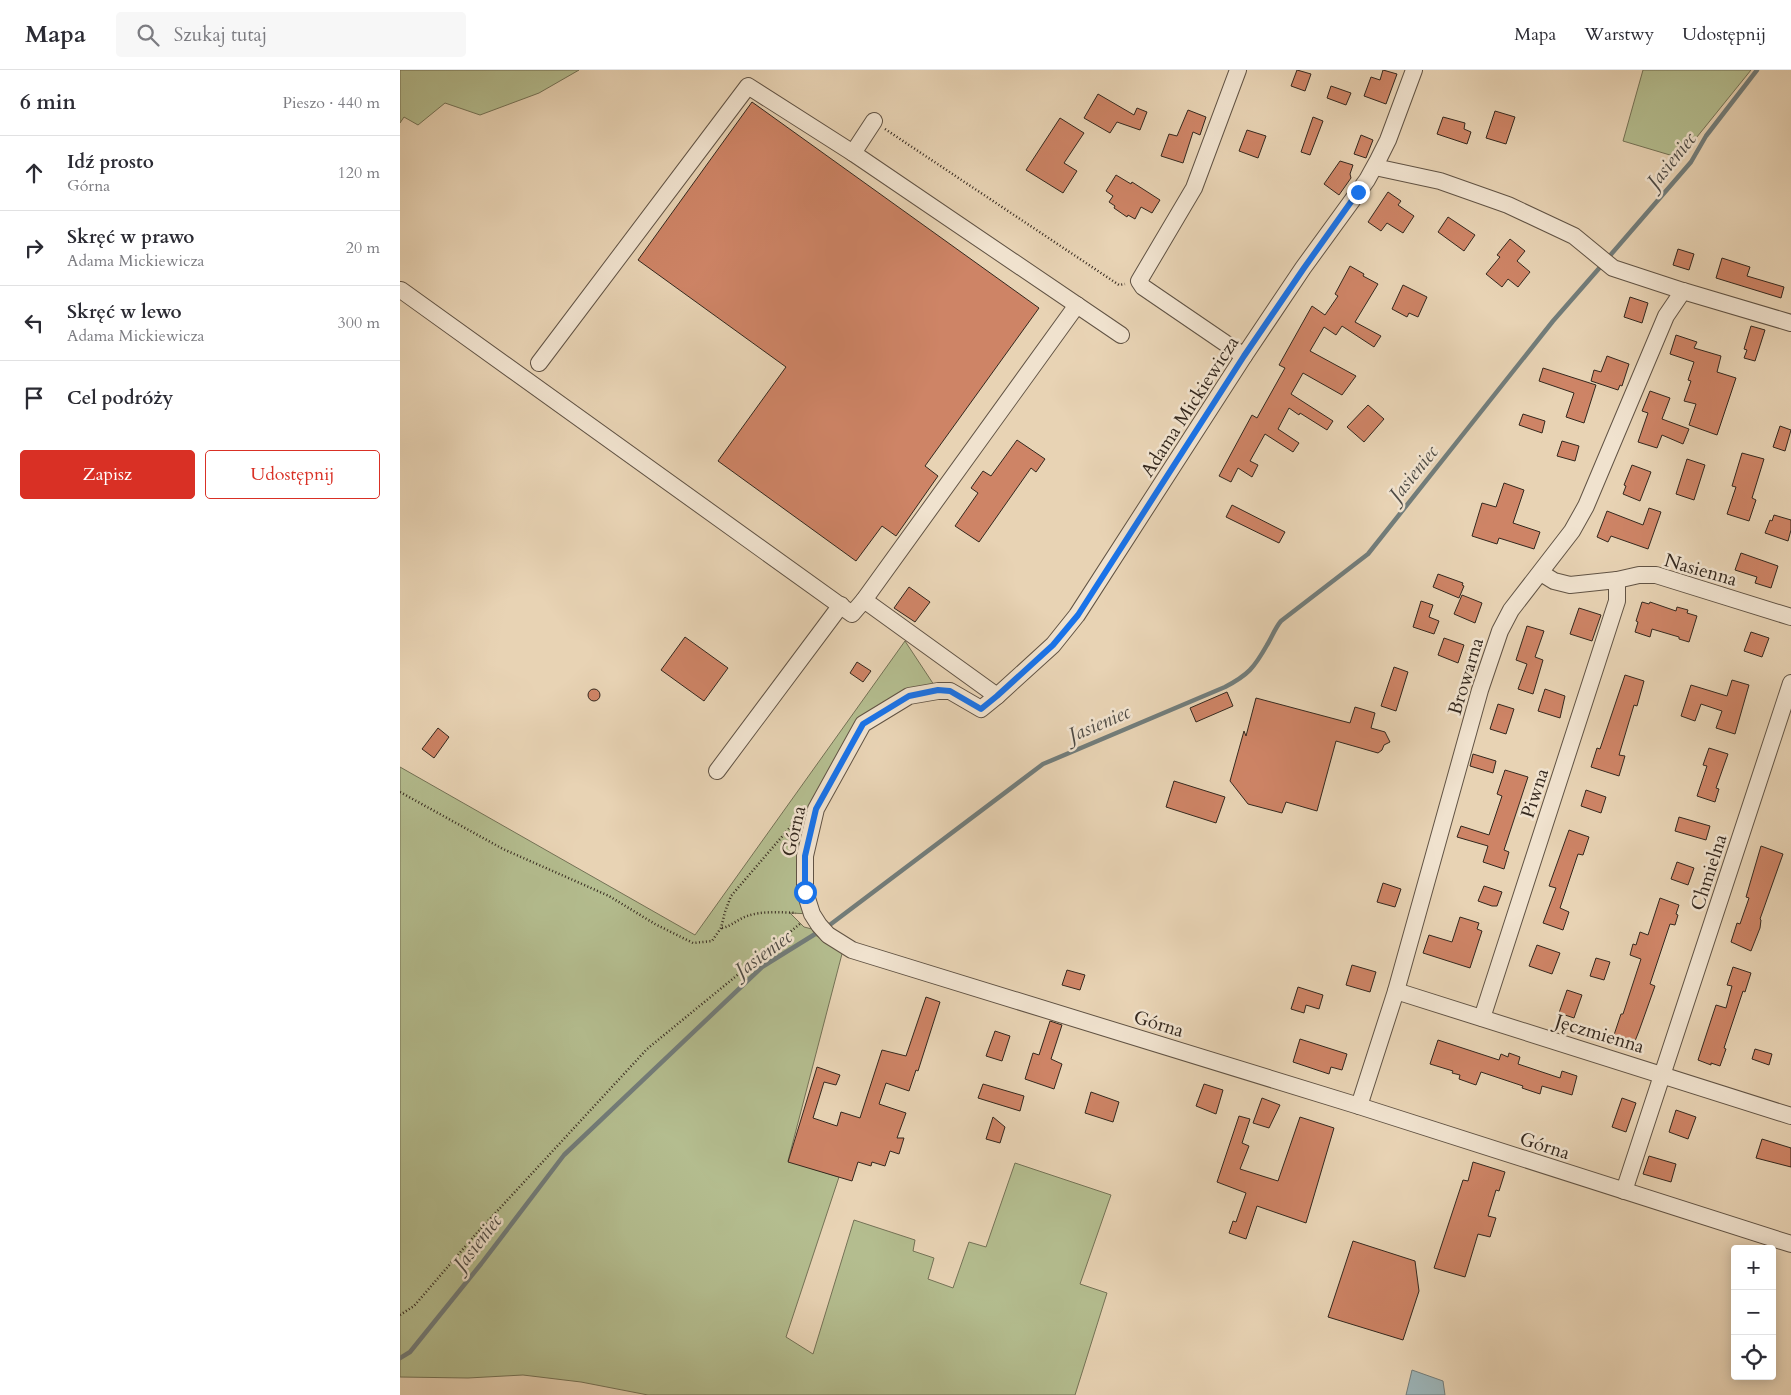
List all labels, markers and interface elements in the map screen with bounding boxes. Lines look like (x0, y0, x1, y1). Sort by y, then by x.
search box (116, 12, 466, 57)
text: Mapa (25, 18, 86, 51)
icon: search (134, 21, 162, 49)
text: Szukaj tutaj (174, 22, 267, 48)
text: Mapa (1514, 22, 1556, 47)
text: Warstwy (1584, 22, 1654, 47)
text: Udostępnij (1682, 22, 1766, 47)
text: 6 min (20, 88, 76, 117)
text: Pieszo · 440 m (283, 92, 380, 114)
water label: Jasieniec (1637, 126, 1703, 198)
text: Idź prosto (67, 149, 154, 175)
icon: ahead (20, 159, 48, 187)
text: 120 m (338, 162, 380, 184)
text: Górna (67, 175, 110, 197)
route end (1347, 181, 1370, 204)
text: Skręć w prawo (67, 224, 194, 250)
icon: right (20, 234, 48, 262)
text: 20 m (346, 237, 380, 259)
text: Adama Mickiewicza (67, 250, 204, 272)
text: Skręć w lewo (67, 299, 182, 325)
icon: left (20, 309, 48, 337)
text: 300 m (338, 312, 380, 334)
text: Adama Mickiewicza (67, 325, 204, 347)
street label: Adama Mickiewicza (1134, 331, 1245, 482)
icon: arrive (20, 384, 48, 412)
text: Cel podróży (67, 385, 173, 411)
water label: Jasieniec (1379, 439, 1445, 511)
button: Zapisz (20, 450, 195, 499)
button: Udostępnij (205, 450, 380, 499)
street label: Nasienna (1661, 547, 1740, 593)
street label: Browarna (1442, 634, 1490, 718)
water label: Jasieniec (1059, 698, 1135, 751)
street label: Piwna (1515, 765, 1555, 821)
street label: Górna (776, 803, 812, 859)
street label: Chmielna (1684, 831, 1733, 914)
route start (794, 881, 817, 904)
water label: Jasieniec (725, 923, 798, 986)
street label: Górna (1130, 1004, 1187, 1044)
street label: Jęczmienna (1549, 1007, 1648, 1060)
street label: Górna (1516, 1126, 1573, 1166)
water label: Jasieniec (444, 1208, 508, 1280)
map controls (1731, 1245, 1776, 1380)
button: + (1731, 1245, 1776, 1290)
button: − (1731, 1290, 1776, 1335)
button: locate (1731, 1335, 1776, 1380)

